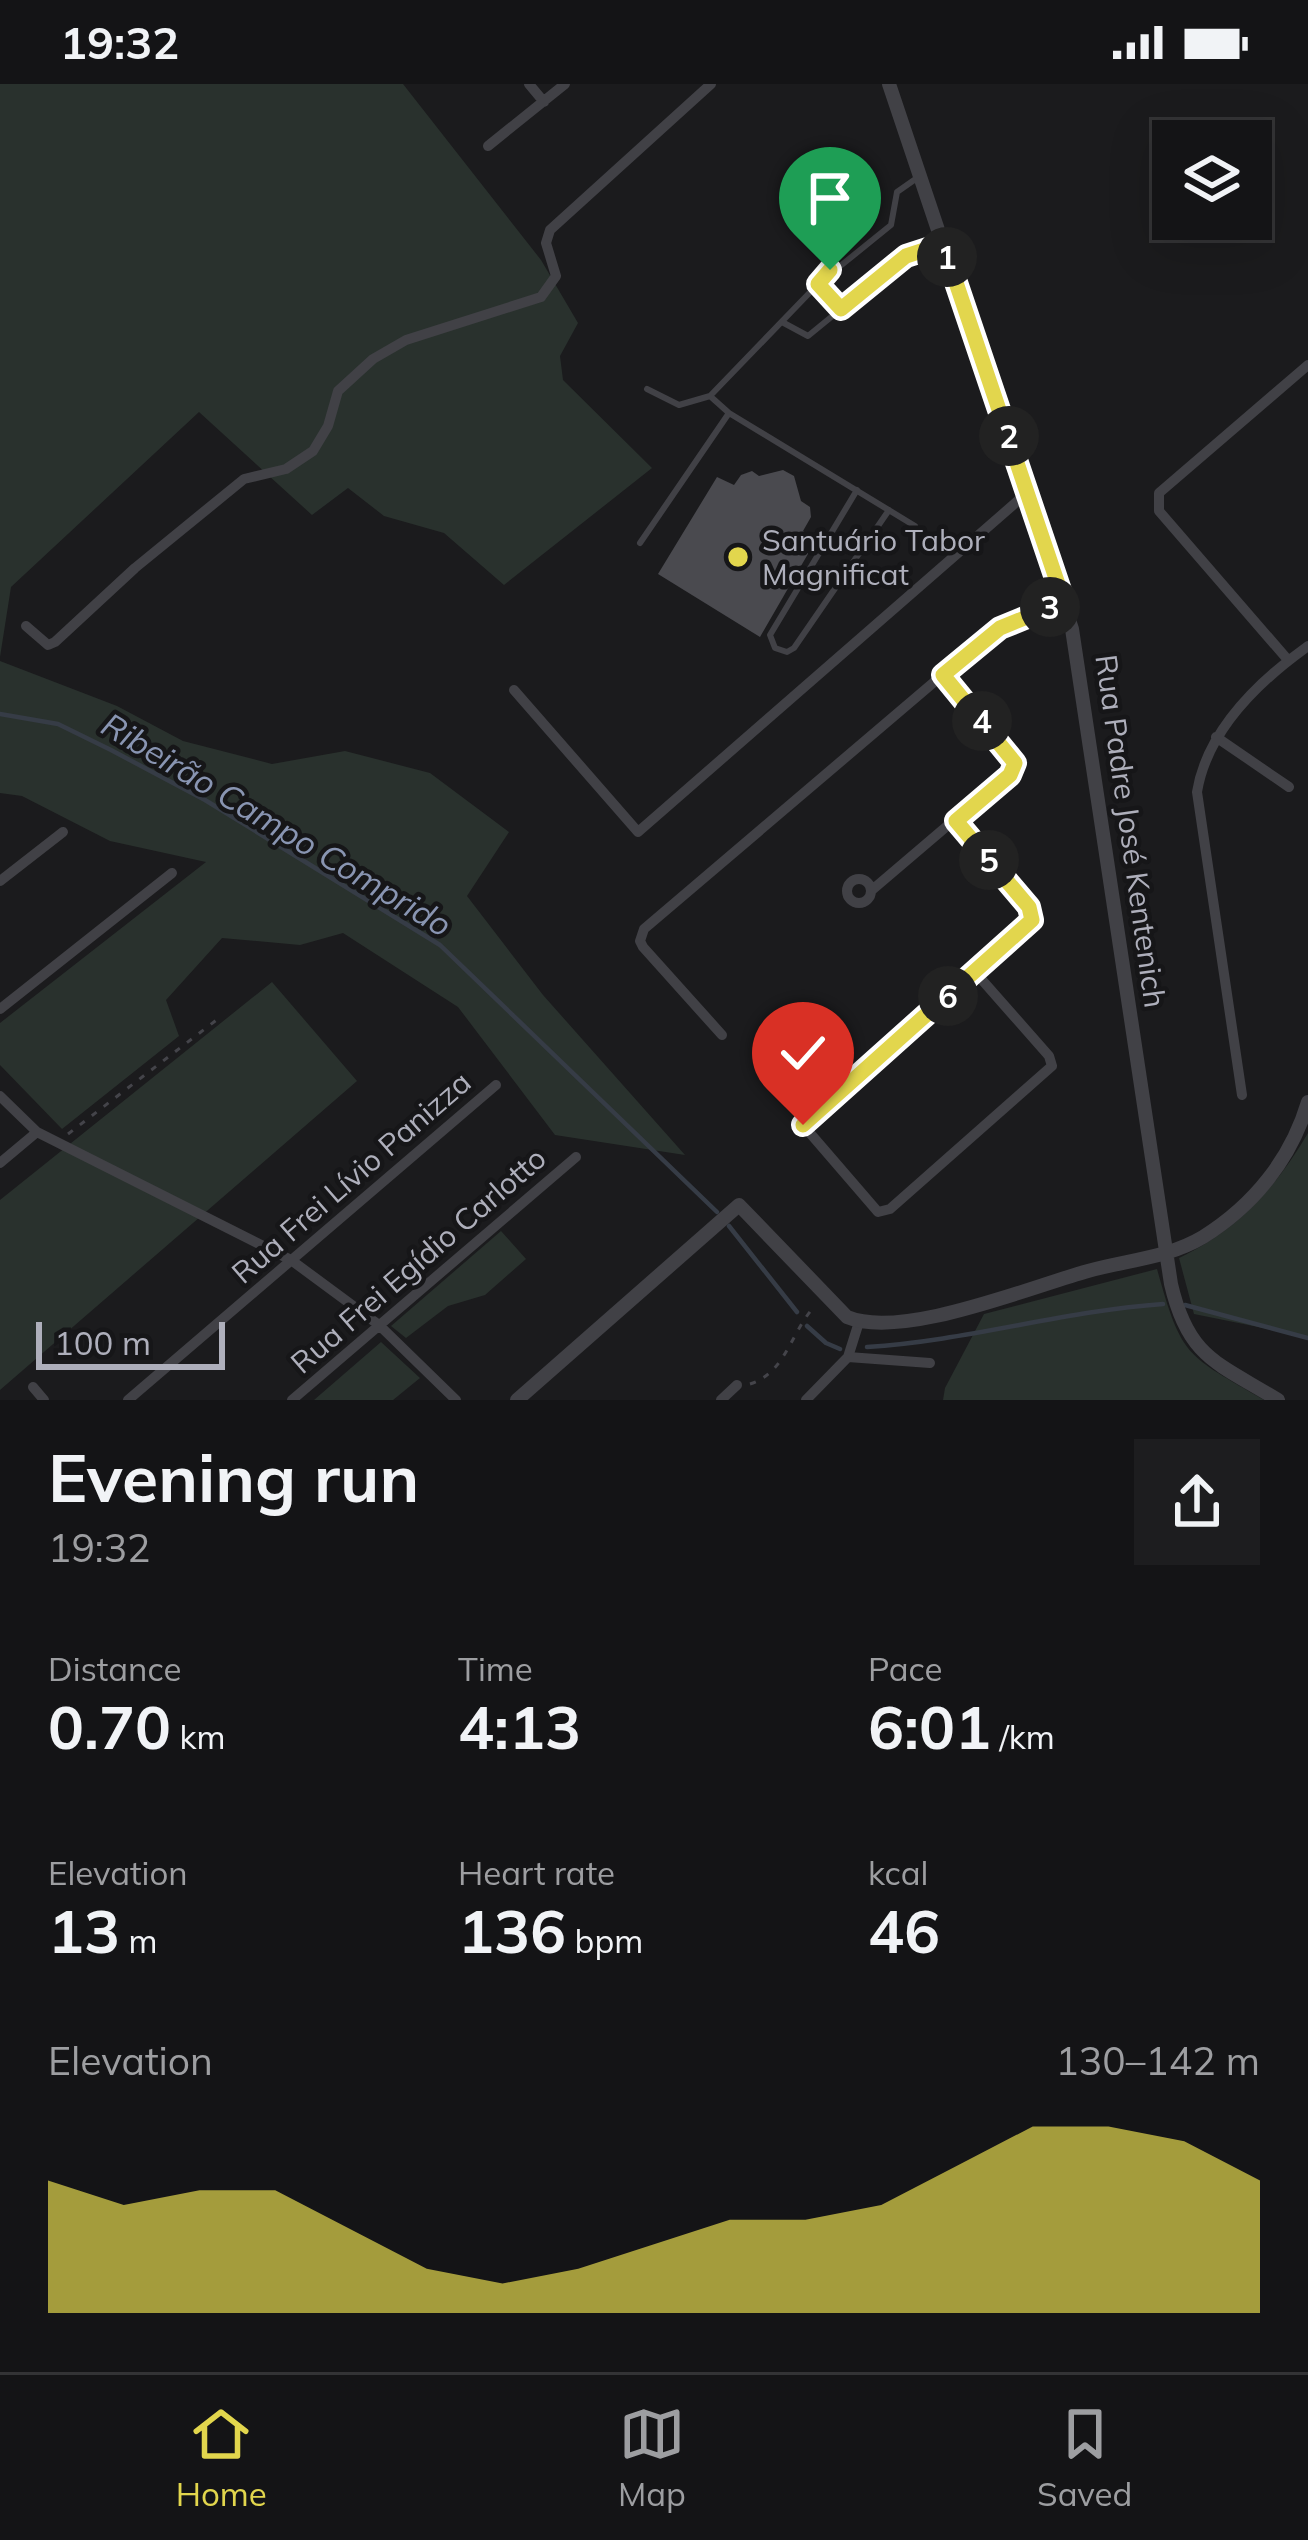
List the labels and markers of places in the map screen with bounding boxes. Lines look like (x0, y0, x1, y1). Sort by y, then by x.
pin (779, 147, 881, 270)
pin: 1 (917, 227, 977, 287)
pin: 2 (979, 406, 1039, 466)
place label: Santuário Tabor Magnificat (762, 521, 985, 593)
marker: Santuário Tabor Magnificat (725, 544, 751, 570)
pin: 3 (1020, 577, 1080, 637)
pin: 4 (952, 691, 1012, 751)
pin: 5 (959, 830, 1019, 890)
pin: 6 (918, 966, 978, 1026)
pin (752, 1002, 854, 1125)

